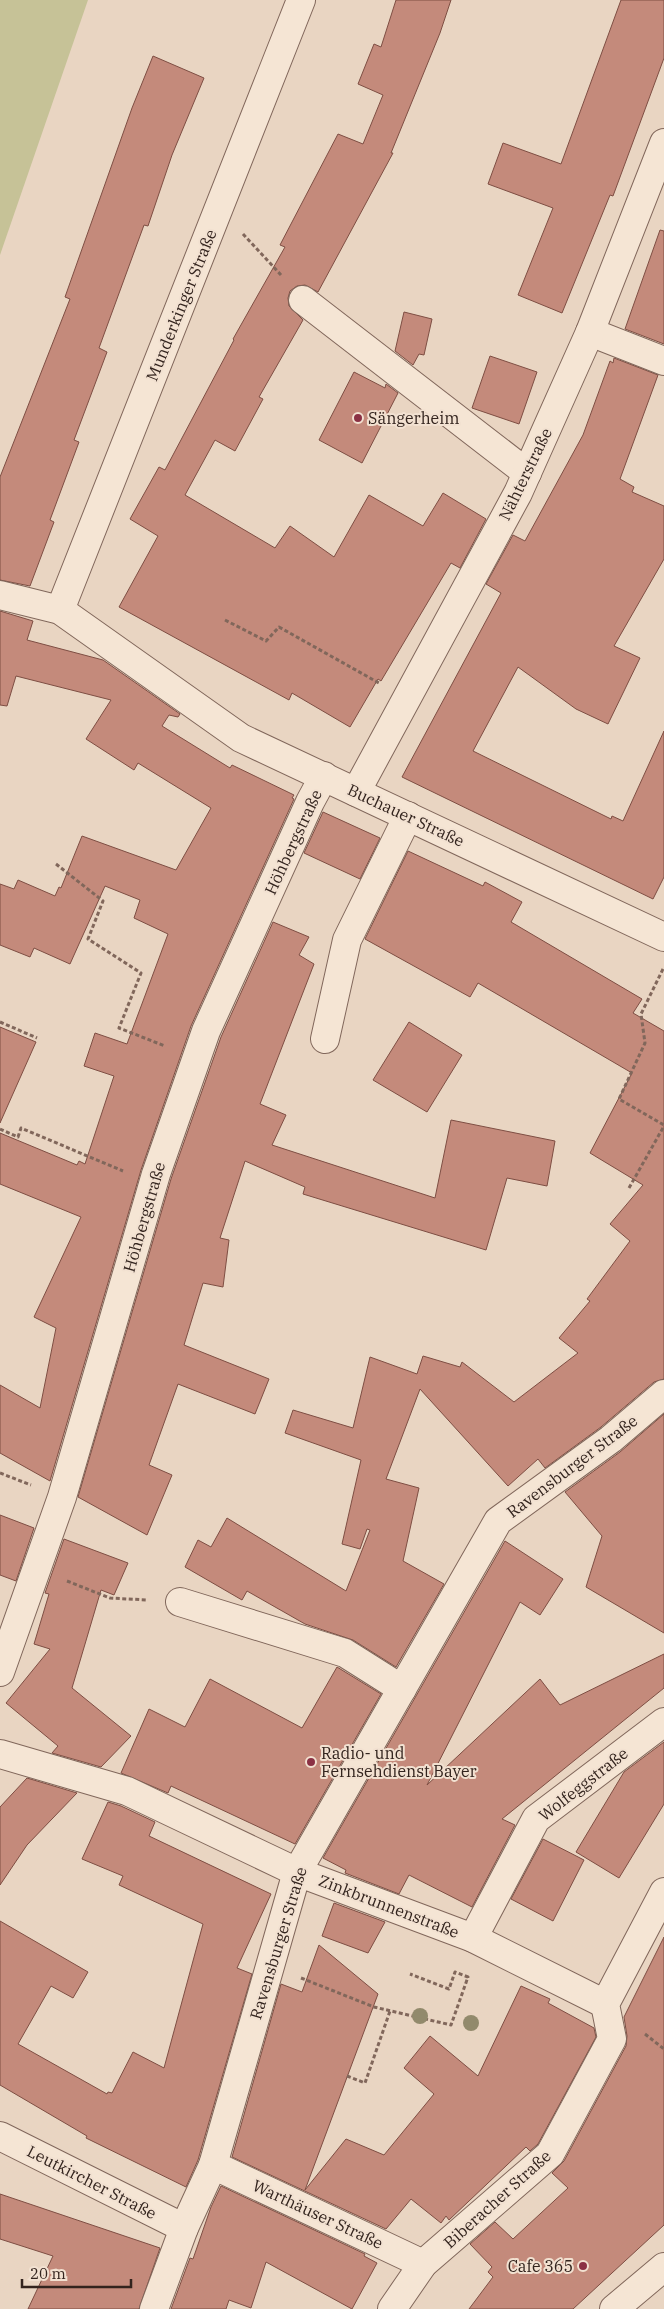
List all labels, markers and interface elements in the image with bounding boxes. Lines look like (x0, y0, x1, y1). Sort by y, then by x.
street label: Munderkinger Straße (141, 226, 221, 384)
place label: Sängerheim (368, 408, 460, 428)
marker: Sängerheim (352, 412, 364, 424)
street label: Nähterstraße (494, 424, 556, 524)
street label: Buchauer Straße (345, 779, 467, 851)
street label: Höhbergstraße (260, 786, 326, 898)
street label: Höhbergstraße (119, 1160, 169, 1274)
street label: Ravensburger Straße (503, 1410, 641, 1522)
place label: Radio- und Fernsehdienst Bayer (321, 1743, 477, 1781)
street label: Wolfeggstraße (534, 1743, 632, 1825)
marker: Radio- und Fernsehdienst Bayer (305, 1756, 317, 1768)
street label: Ravensburger Straße (245, 1864, 311, 2022)
street label: Zinkbrunnenstraße (316, 1870, 462, 1942)
street label: Leutkircher Straße (24, 2141, 160, 2223)
street label: Biberacher Straße (439, 2146, 555, 2252)
street label: Warthäuser Straße (250, 2175, 386, 2253)
scale bar (22, 2256, 131, 2288)
place label: Cafe 365 (508, 2256, 573, 2276)
marker: Cafe 365 (577, 2260, 589, 2272)
text: 20 m (30, 2264, 66, 2283)

